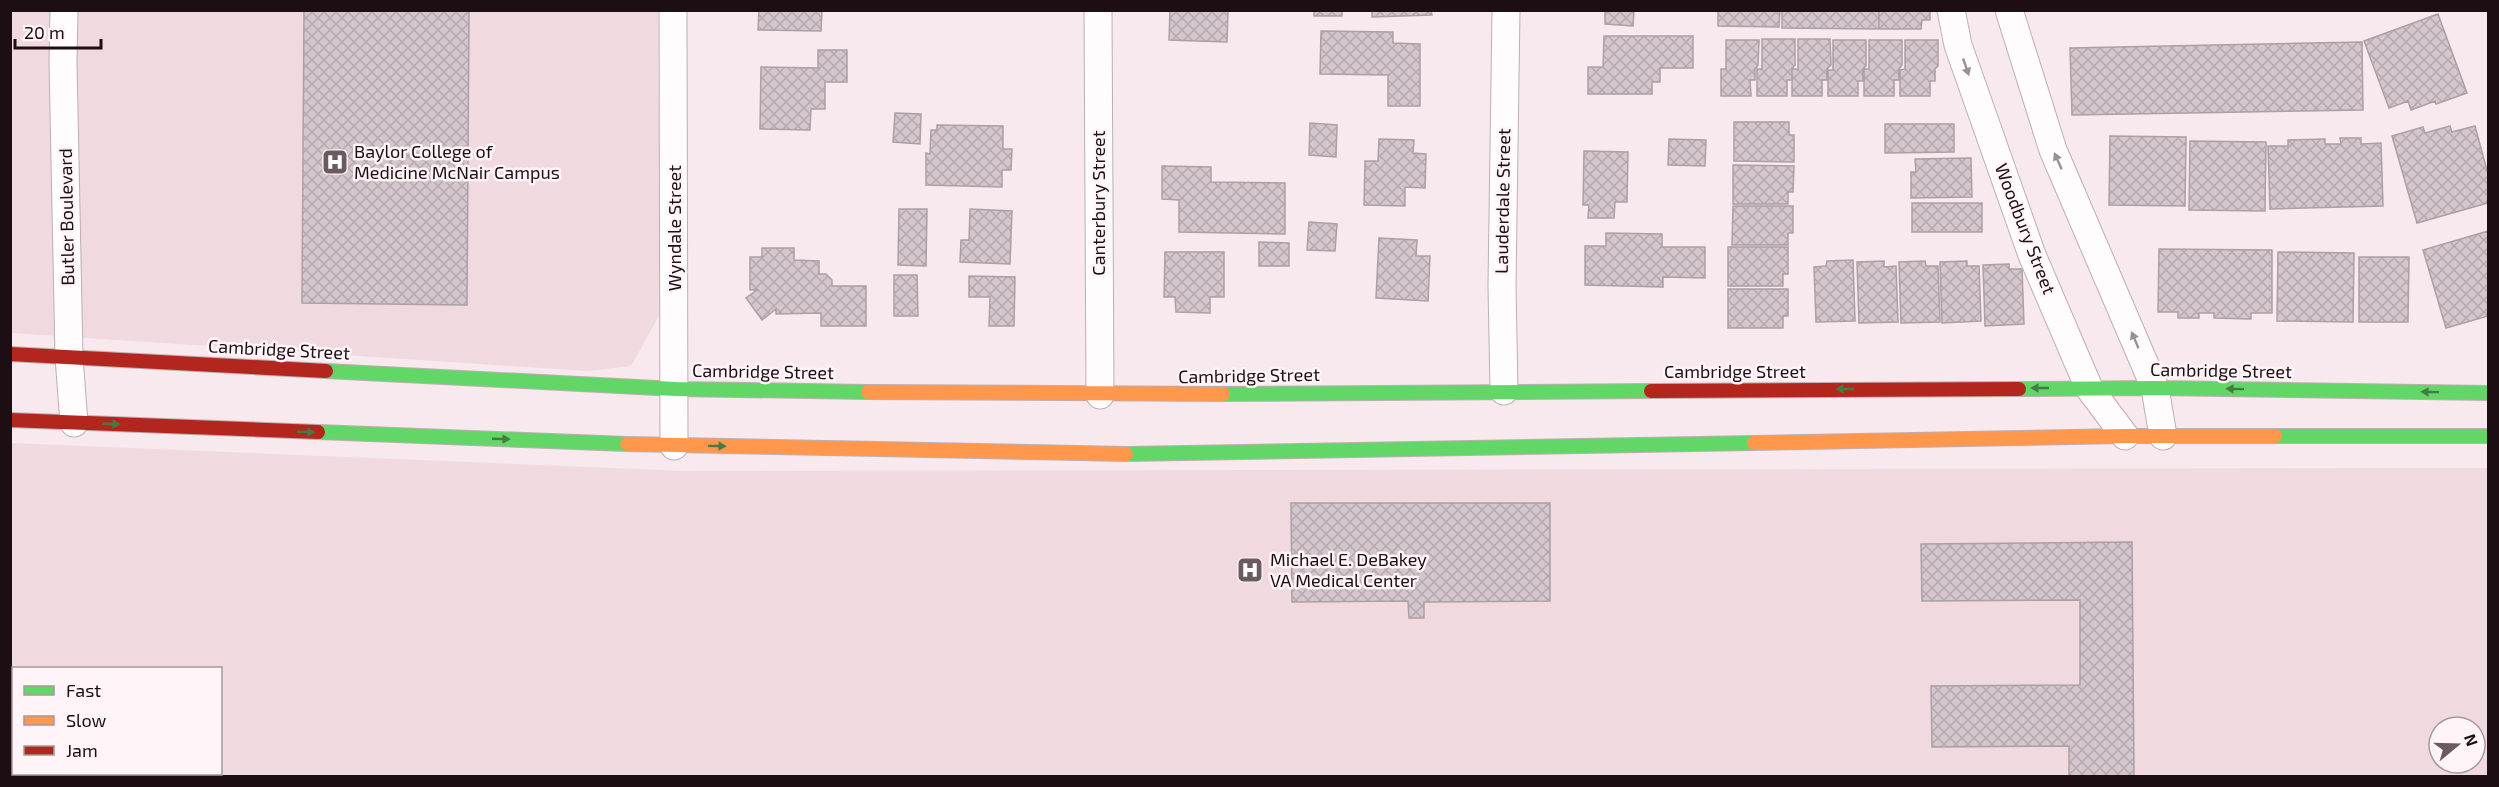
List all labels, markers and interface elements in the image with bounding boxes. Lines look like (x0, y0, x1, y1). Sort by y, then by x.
scale bar (15, 12, 100, 50)
text: 20 m (24, 21, 65, 43)
one-way arrow (1961, 58, 1971, 76)
street label: Lauderdale Street (1490, 128, 1514, 274)
street label: Canterbury Street (1087, 130, 1109, 276)
place label: Baylor College of Medicine McNair Campus (354, 140, 560, 183)
hospital icon: Baylor College of Medicine McNair Campus (320, 147, 350, 177)
street label: Butler Boulevard (54, 148, 78, 286)
one-way arrow (2053, 152, 2063, 170)
street label: Woodbury Street (1991, 160, 2061, 297)
street label: Wyndale Street (663, 165, 685, 291)
one-way arrow (2130, 331, 2140, 349)
street label: Cambridge Street (208, 334, 351, 364)
street label: Cambridge Street (2150, 358, 2292, 382)
street label: Cambridge Street (692, 359, 834, 383)
street label: Cambridge Street (1664, 360, 1806, 382)
street label: Cambridge Street (1178, 363, 1320, 387)
one-way arrow (2031, 383, 2050, 393)
one-way arrow (1836, 384, 1855, 394)
one-way arrow (2226, 384, 2245, 394)
one-way arrow (2421, 387, 2440, 397)
one-way arrow (101, 420, 120, 429)
one-way arrow (296, 427, 315, 436)
one-way arrow (491, 434, 510, 444)
one-way arrow (707, 442, 726, 451)
place label: Michael E. DeBakey VA Medical Center (1270, 548, 1427, 591)
hospital icon: Michael E. DeBakey VA Medical Center (1235, 555, 1265, 585)
legend (12, 667, 222, 775)
text: Fast (66, 679, 101, 701)
text: Slow (66, 709, 107, 731)
north arrow (2427, 715, 2487, 775)
text: N (2461, 731, 2483, 749)
text: Jam (66, 739, 98, 761)

